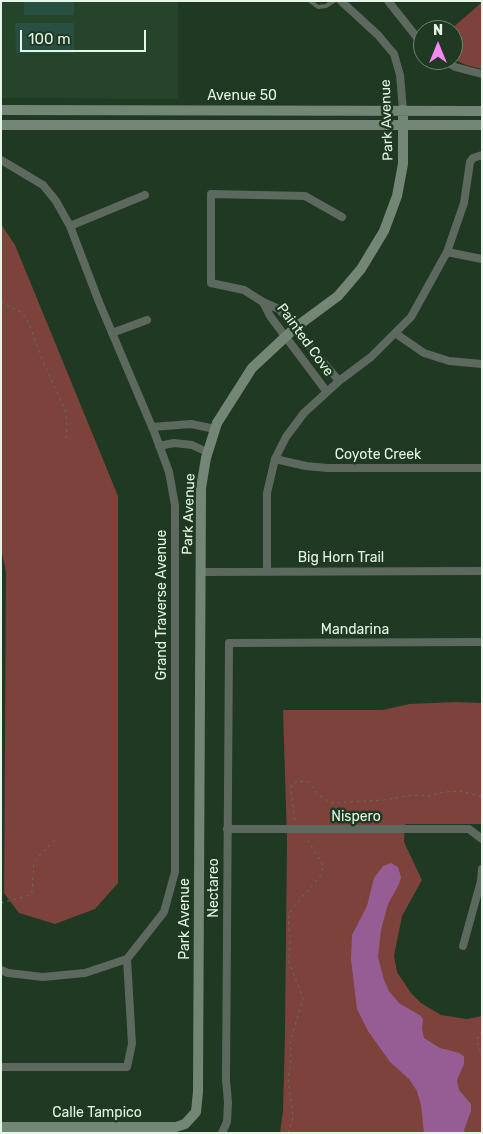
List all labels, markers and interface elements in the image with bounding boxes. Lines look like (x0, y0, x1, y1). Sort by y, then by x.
scale bar (22, 20, 149, 52)
north arrow (413, 20, 463, 70)
text: N (433, 22, 443, 39)
text: 100 m (28, 30, 70, 48)
street label: Park Avenue (377, 79, 397, 161)
street label: Avenue 50 (207, 88, 277, 104)
street label: Painted Cove (273, 300, 337, 380)
street label: Coyote Creek (335, 447, 421, 463)
street label: Park Avenue (179, 473, 199, 555)
street label: Grand Traverse Avenue (154, 530, 170, 680)
street label: Big Horn Trail (298, 550, 384, 566)
street label: Mandarina (321, 622, 389, 638)
street label: Nispero (331, 809, 381, 825)
street label: Nectareo (206, 858, 222, 918)
street label: Park Avenue (177, 878, 193, 960)
street label: Calle Tampico (52, 1105, 142, 1121)

